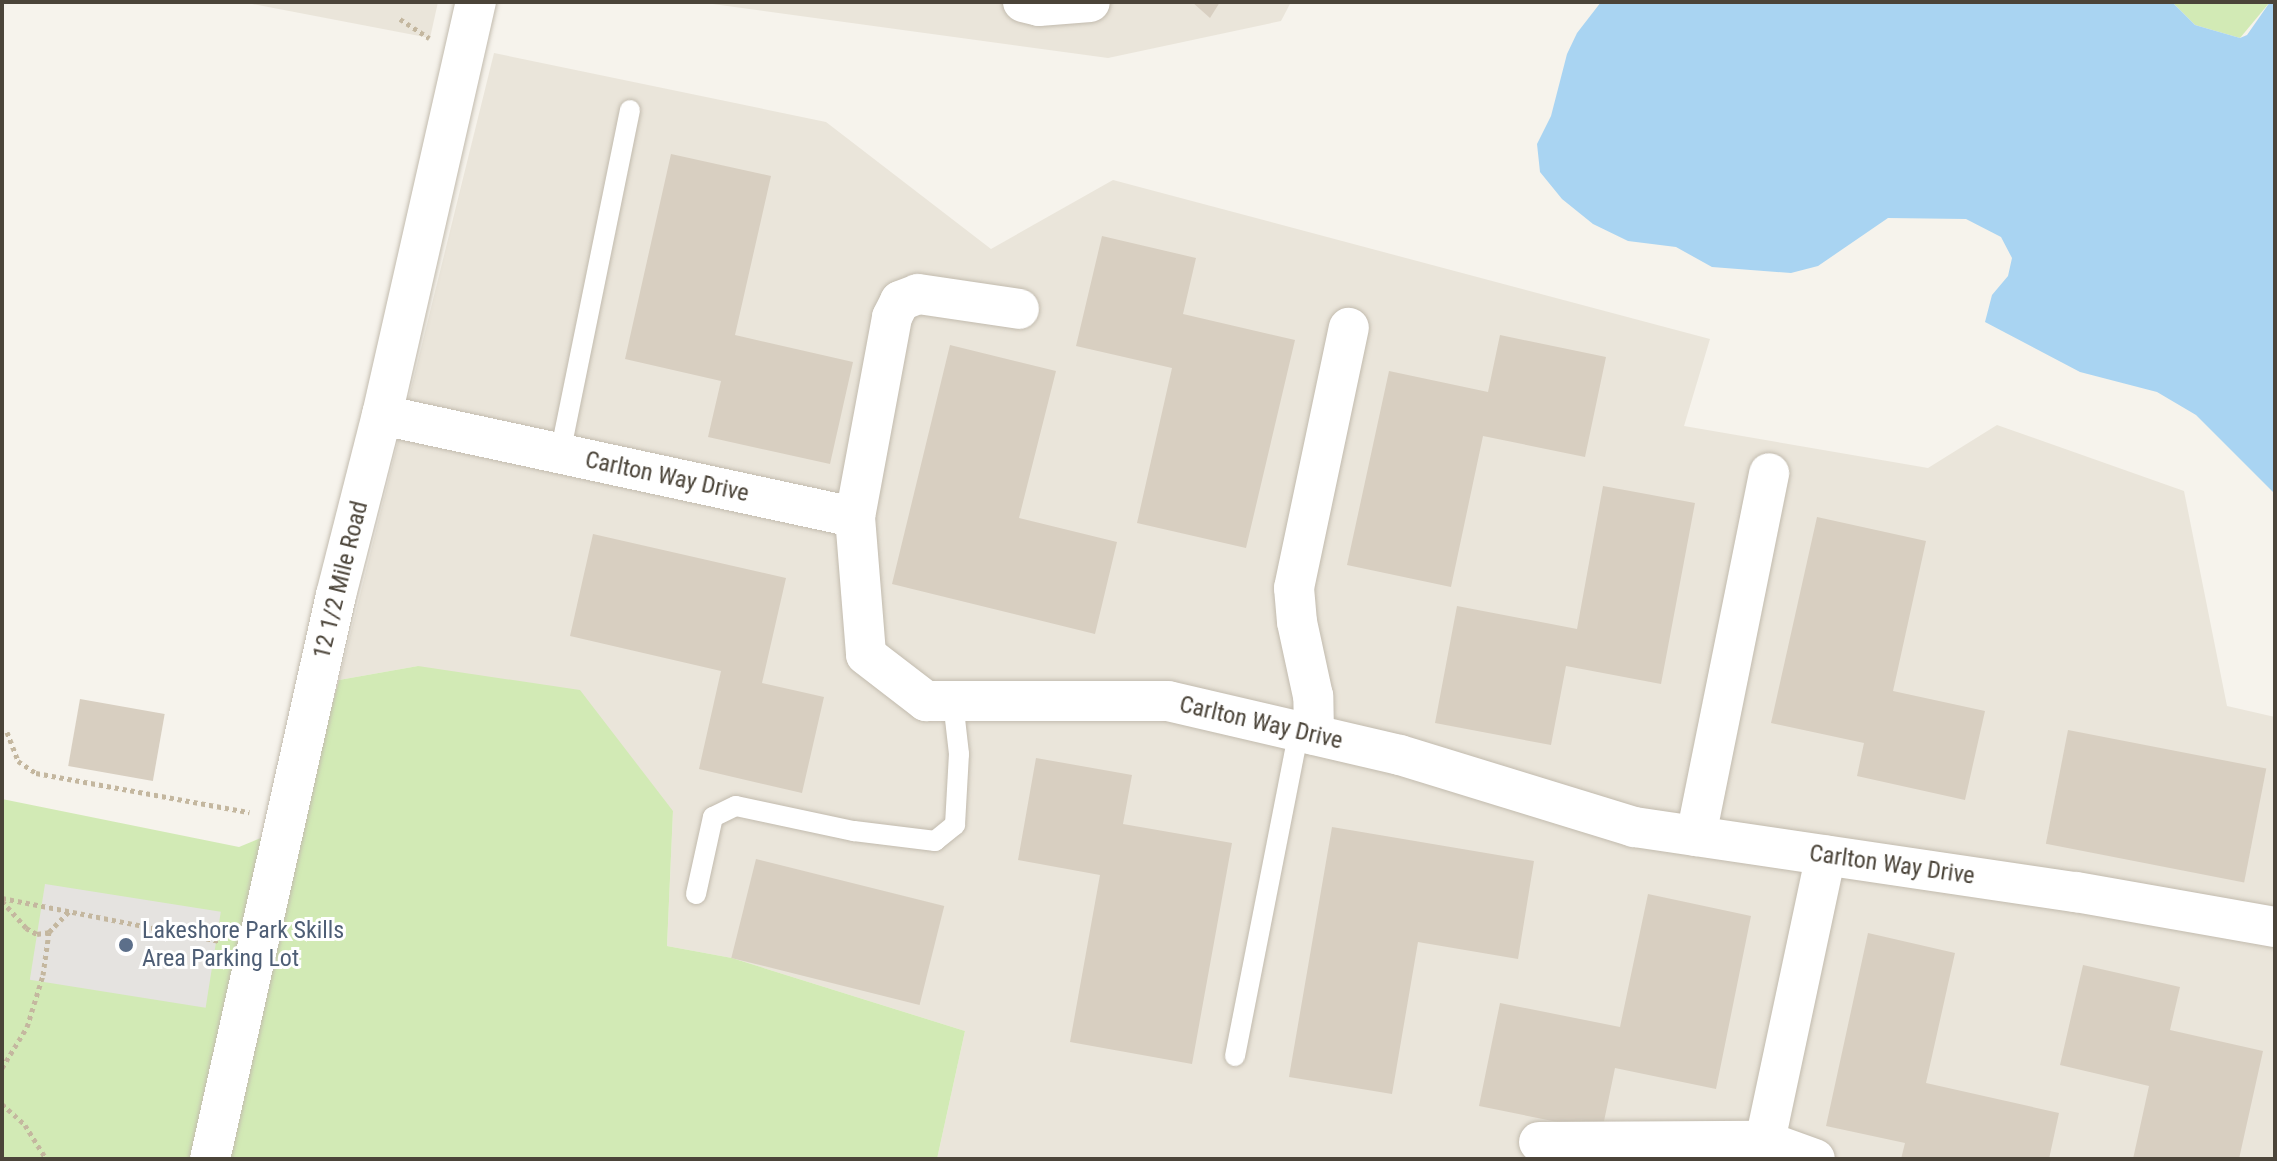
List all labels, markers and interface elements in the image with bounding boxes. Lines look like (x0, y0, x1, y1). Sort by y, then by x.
street label: Carlton Way Drive (583, 446, 751, 508)
street label: 12 1/2 Mile Road (308, 498, 374, 662)
street label: Carlton Way Drive (1177, 690, 1345, 756)
street label: Carlton Way Drive (1808, 839, 1976, 891)
place label: Lakeshore Park Skills Area Parking Lot (142, 917, 344, 973)
marker: Lakeshore Park Skills Area Parking Lot (117, 936, 135, 954)

